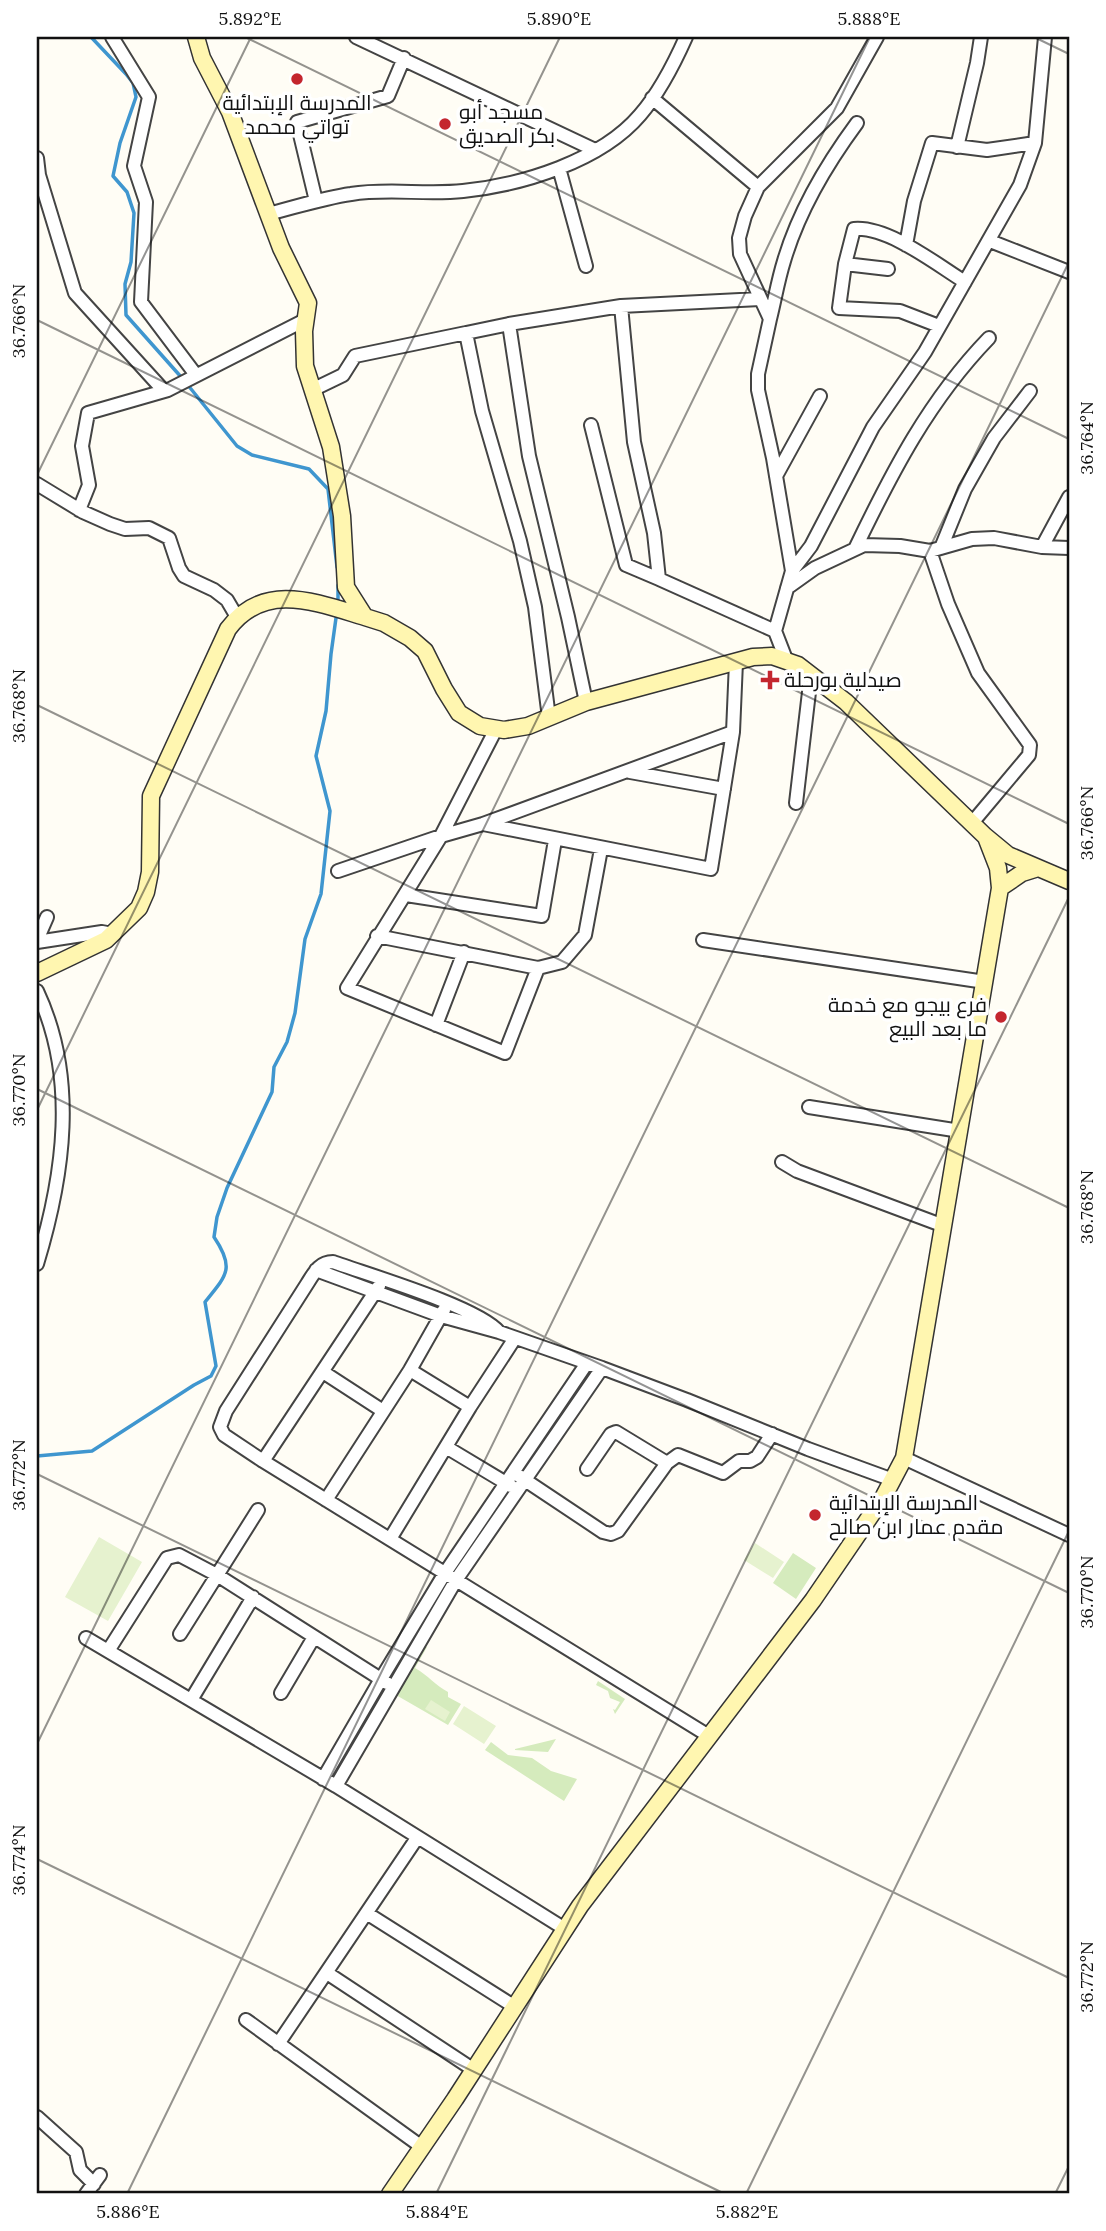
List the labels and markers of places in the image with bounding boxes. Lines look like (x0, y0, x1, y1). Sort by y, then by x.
marker: المدرسة الإبتدائية تواتي محمد (289, 71, 305, 87)
place label: المدرسة الإبتدائية تواتي محمد (222, 89, 372, 143)
place label: مسجد أبو بكر الصديق (459, 98, 555, 149)
marker: مسجد أبو بكر الصديق (437, 116, 453, 132)
place label: صيدلية بورحلة (784, 666, 902, 693)
marker: صيدلية بورحلة (762, 672, 778, 688)
place label: فرع بيجو مع خدمة ما بعد البيع (828, 991, 987, 1043)
marker: فرع بيجو مع خدمة ما بعد البيع (993, 1009, 1009, 1025)
place label: المدرسة الإبتدائية مقدم عمار ابن صالح (829, 1489, 1004, 1541)
marker: المدرسة الإبتدائية مقدم عمار ابن صالح (807, 1507, 823, 1523)

